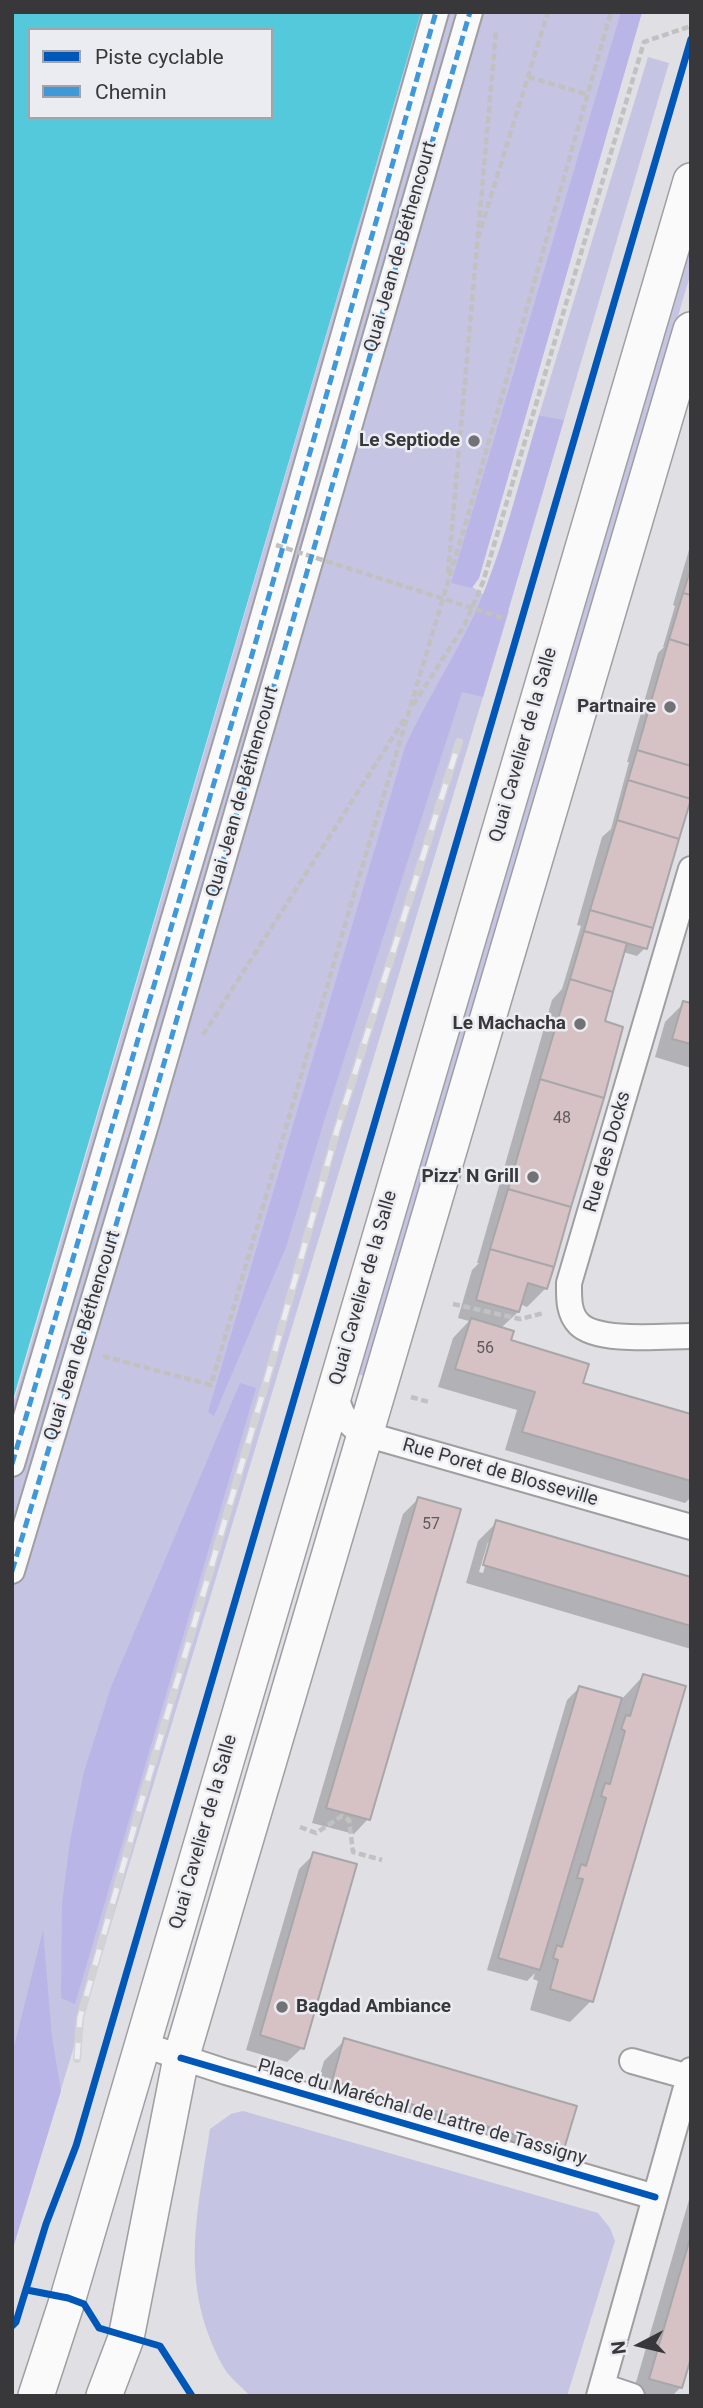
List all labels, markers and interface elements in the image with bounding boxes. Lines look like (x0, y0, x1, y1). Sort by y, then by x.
legend (28, 28, 273, 119)
text: Piste cyclable (95, 45, 224, 69)
text: Chemin (95, 80, 167, 104)
street label: Quai Jean de Béthencourt (360, 139, 442, 355)
place label: Le Septiode (359, 430, 460, 452)
marker: Le Septiode (466, 433, 482, 449)
street label: Quai Cavelier de la Salle (485, 645, 563, 845)
street label: Quai Jean de Béthencourt (202, 684, 284, 900)
place label: Partnaire (577, 696, 656, 718)
marker: Partnaire (662, 699, 678, 715)
place label: Le Machacha (453, 1013, 566, 1035)
marker: Le Machacha (572, 1016, 588, 1032)
street label: Rue des Docks (580, 1089, 636, 1215)
house number: 48 (553, 1109, 571, 1129)
place label: Pizz' N Grill (421, 1166, 519, 1188)
marker: Pizz' N Grill (525, 1169, 541, 1185)
street label: Quai Cavelier de la Salle (325, 1188, 403, 1388)
street label: Quai Jean de Béthencourt (40, 1228, 126, 1444)
house number: 56 (476, 1339, 494, 1359)
street label: Rue Poret de Blosseville (400, 1434, 600, 1512)
house number: 57 (422, 1515, 440, 1535)
street label: Quai Cavelier de la Salle (165, 1732, 243, 1932)
place label: Bagdad Ambiance (296, 1996, 451, 2018)
marker: Bagdad Ambiance (274, 1999, 290, 2015)
street label: Place du Maréchal de Lattre de Tassigny (255, 2055, 589, 2171)
north arrow (605, 2310, 675, 2380)
text: N (606, 2340, 631, 2356)

